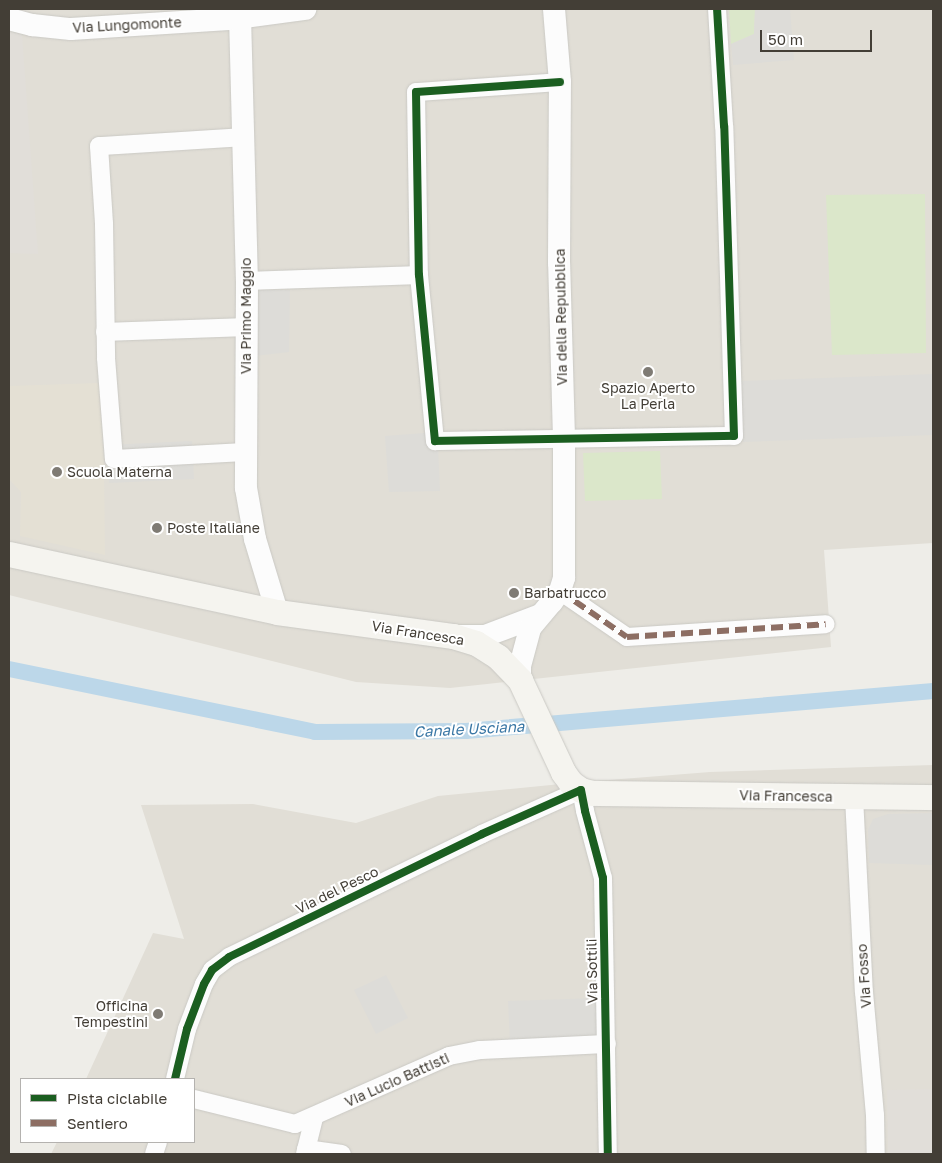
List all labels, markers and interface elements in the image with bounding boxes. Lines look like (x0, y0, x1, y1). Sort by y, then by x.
street label: Via Lungomonte (72, 14, 182, 36)
scale bar (762, 20, 874, 52)
text: 50 m (768, 30, 803, 48)
street label: Via della Repubblica (551, 248, 571, 386)
street label: Via Primo Maggio (238, 258, 254, 374)
marker: Spazio Aperto La Perla (642, 366, 654, 378)
place label: Spazio Aperto La Perla (601, 380, 695, 412)
place label: Scuola Materna (67, 464, 172, 480)
marker: Scuola Materna (51, 466, 63, 478)
place label: Poste Italiane (167, 520, 260, 536)
marker: Poste Italiane (151, 522, 163, 534)
place label: Barbatrucco (524, 585, 606, 601)
marker: Barbatrucco (508, 587, 520, 599)
street label: Via Francesca (371, 617, 465, 649)
water label: Canale Usciana (413, 717, 525, 741)
street label: Via Francesca (739, 787, 833, 805)
street label: Via del Pesco (293, 863, 381, 917)
street label: Via Sottili (583, 938, 601, 1004)
street label: Via Fosso (853, 943, 875, 1009)
place label: Officina Tempestini (74, 998, 148, 1030)
marker: Officina Tempestini (152, 1008, 164, 1020)
street label: Via Lucio Battisti (342, 1049, 452, 1111)
legend (20, 1078, 195, 1143)
text: Pista ciclabile (67, 1089, 167, 1107)
text: Sentiero (67, 1114, 128, 1132)

